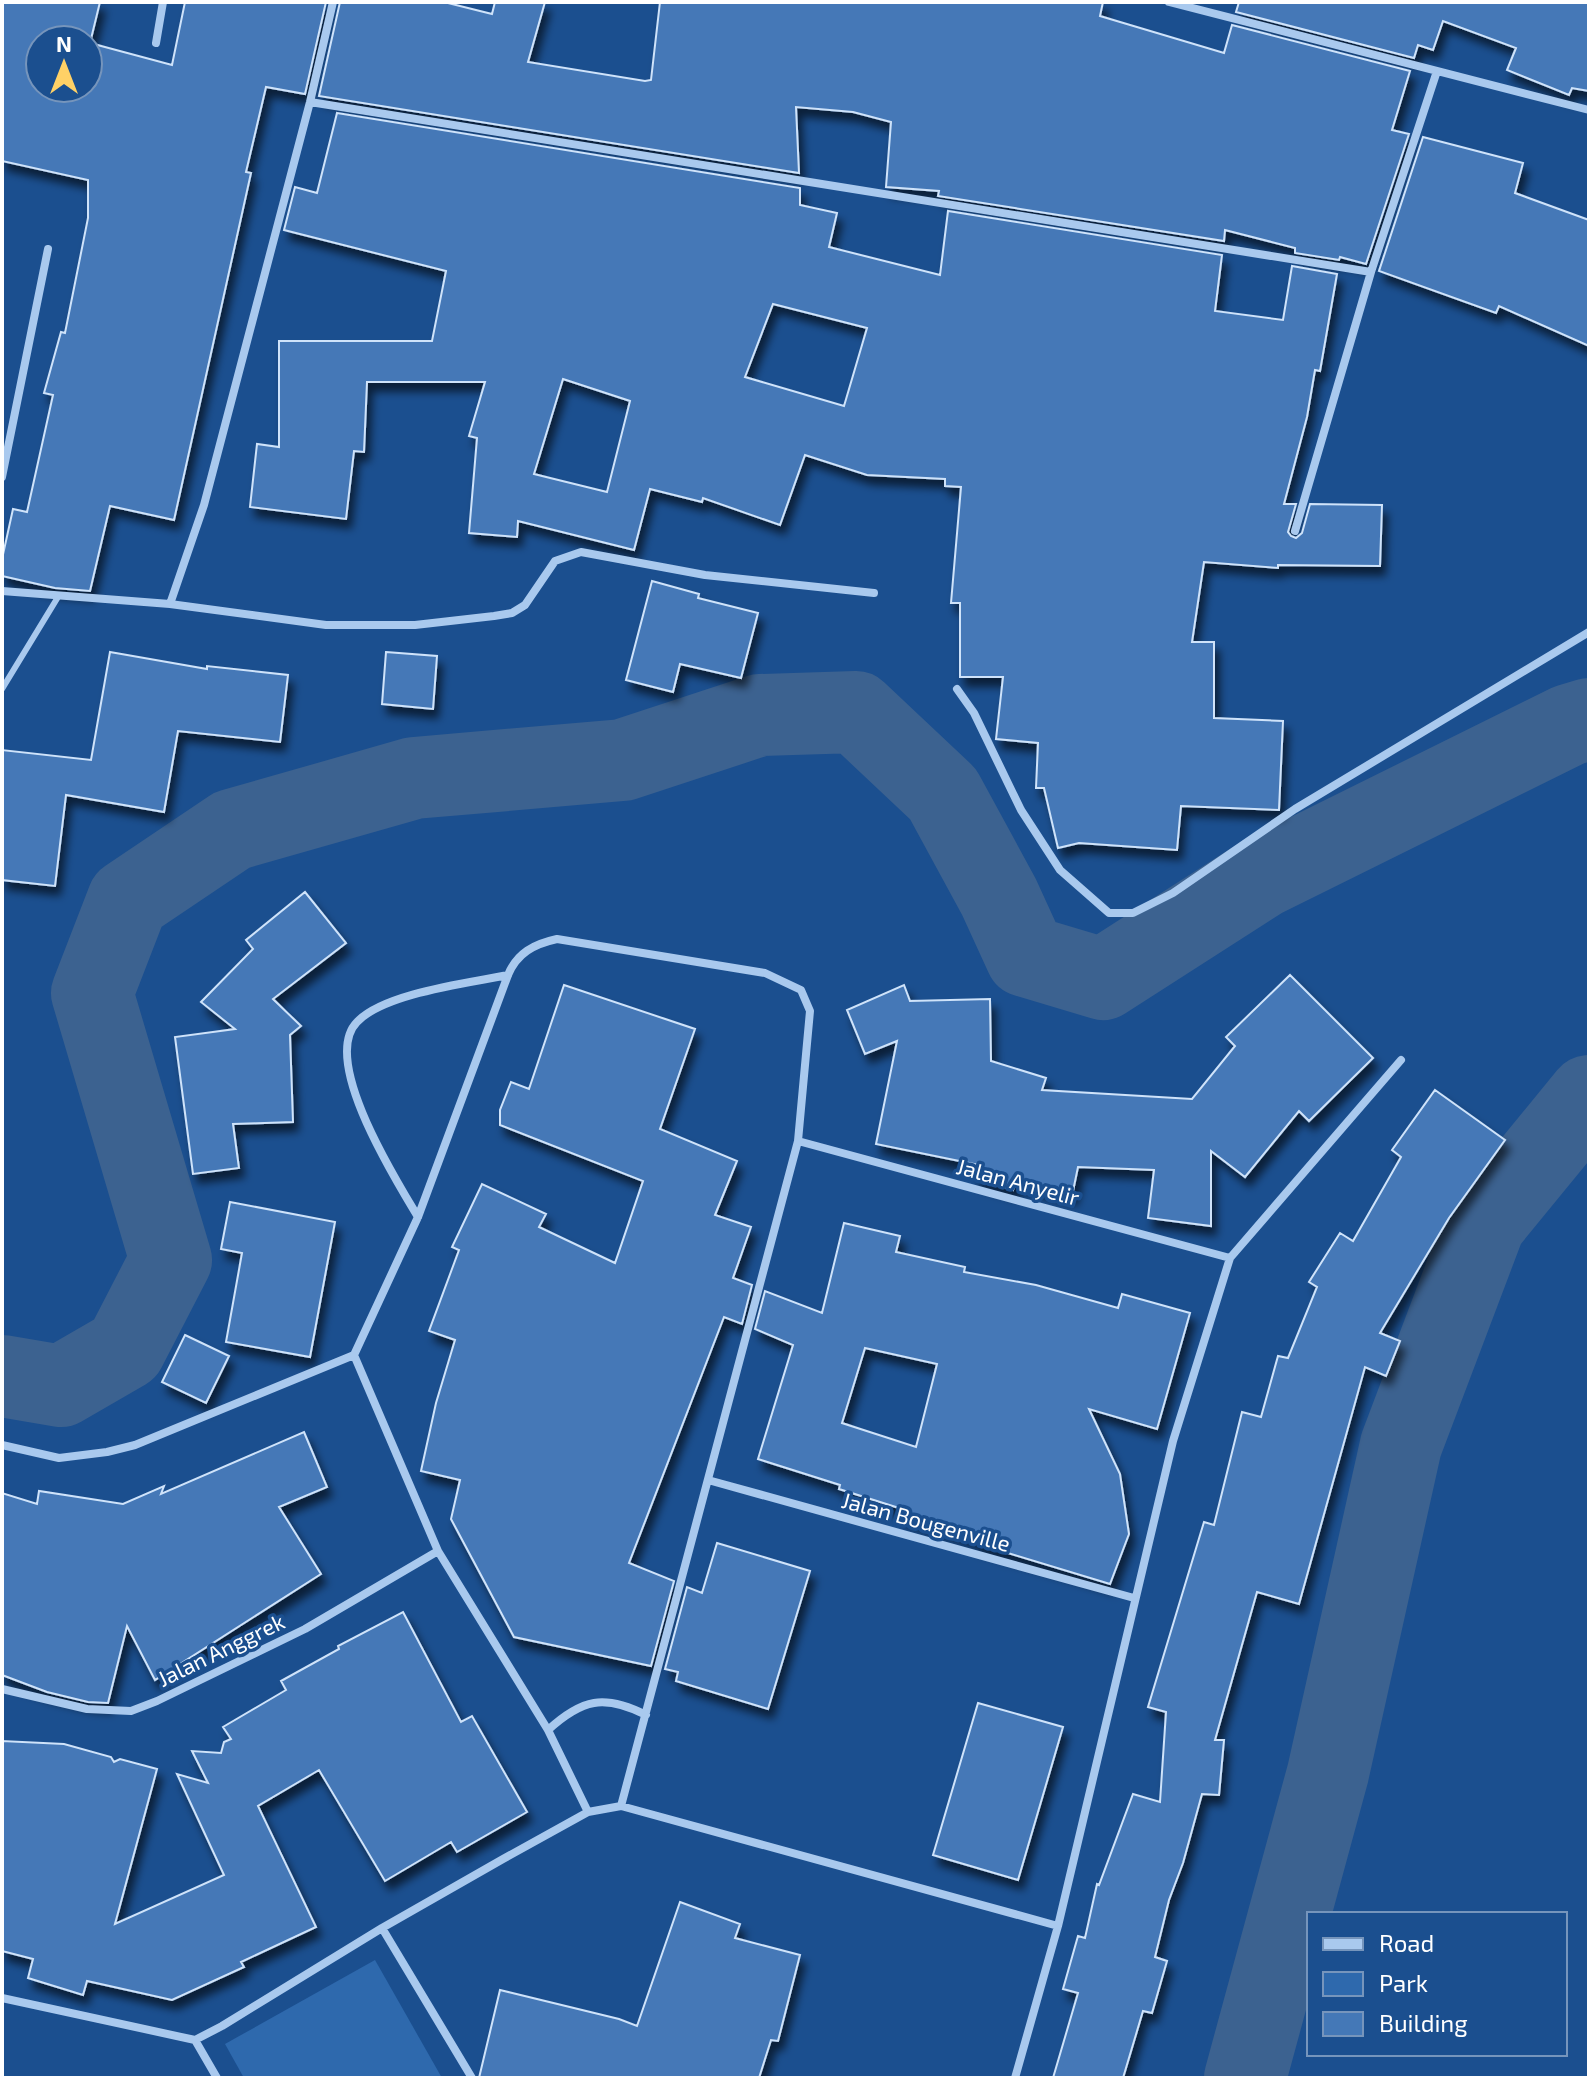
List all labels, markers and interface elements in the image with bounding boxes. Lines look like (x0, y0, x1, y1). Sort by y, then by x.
north arrow (24, 24, 104, 104)
text: N (56, 30, 72, 56)
street label: Jalan Anyelir (954, 1152, 1083, 1210)
street label: Jalan Bougenville (839, 1486, 1013, 1556)
street label: Jalan Anggrek (153, 1607, 288, 1691)
legend (1307, 1912, 1567, 2056)
text: Road (1379, 1928, 1434, 1957)
text: Park (1379, 1968, 1428, 1997)
text: Building (1379, 2008, 1468, 2037)

